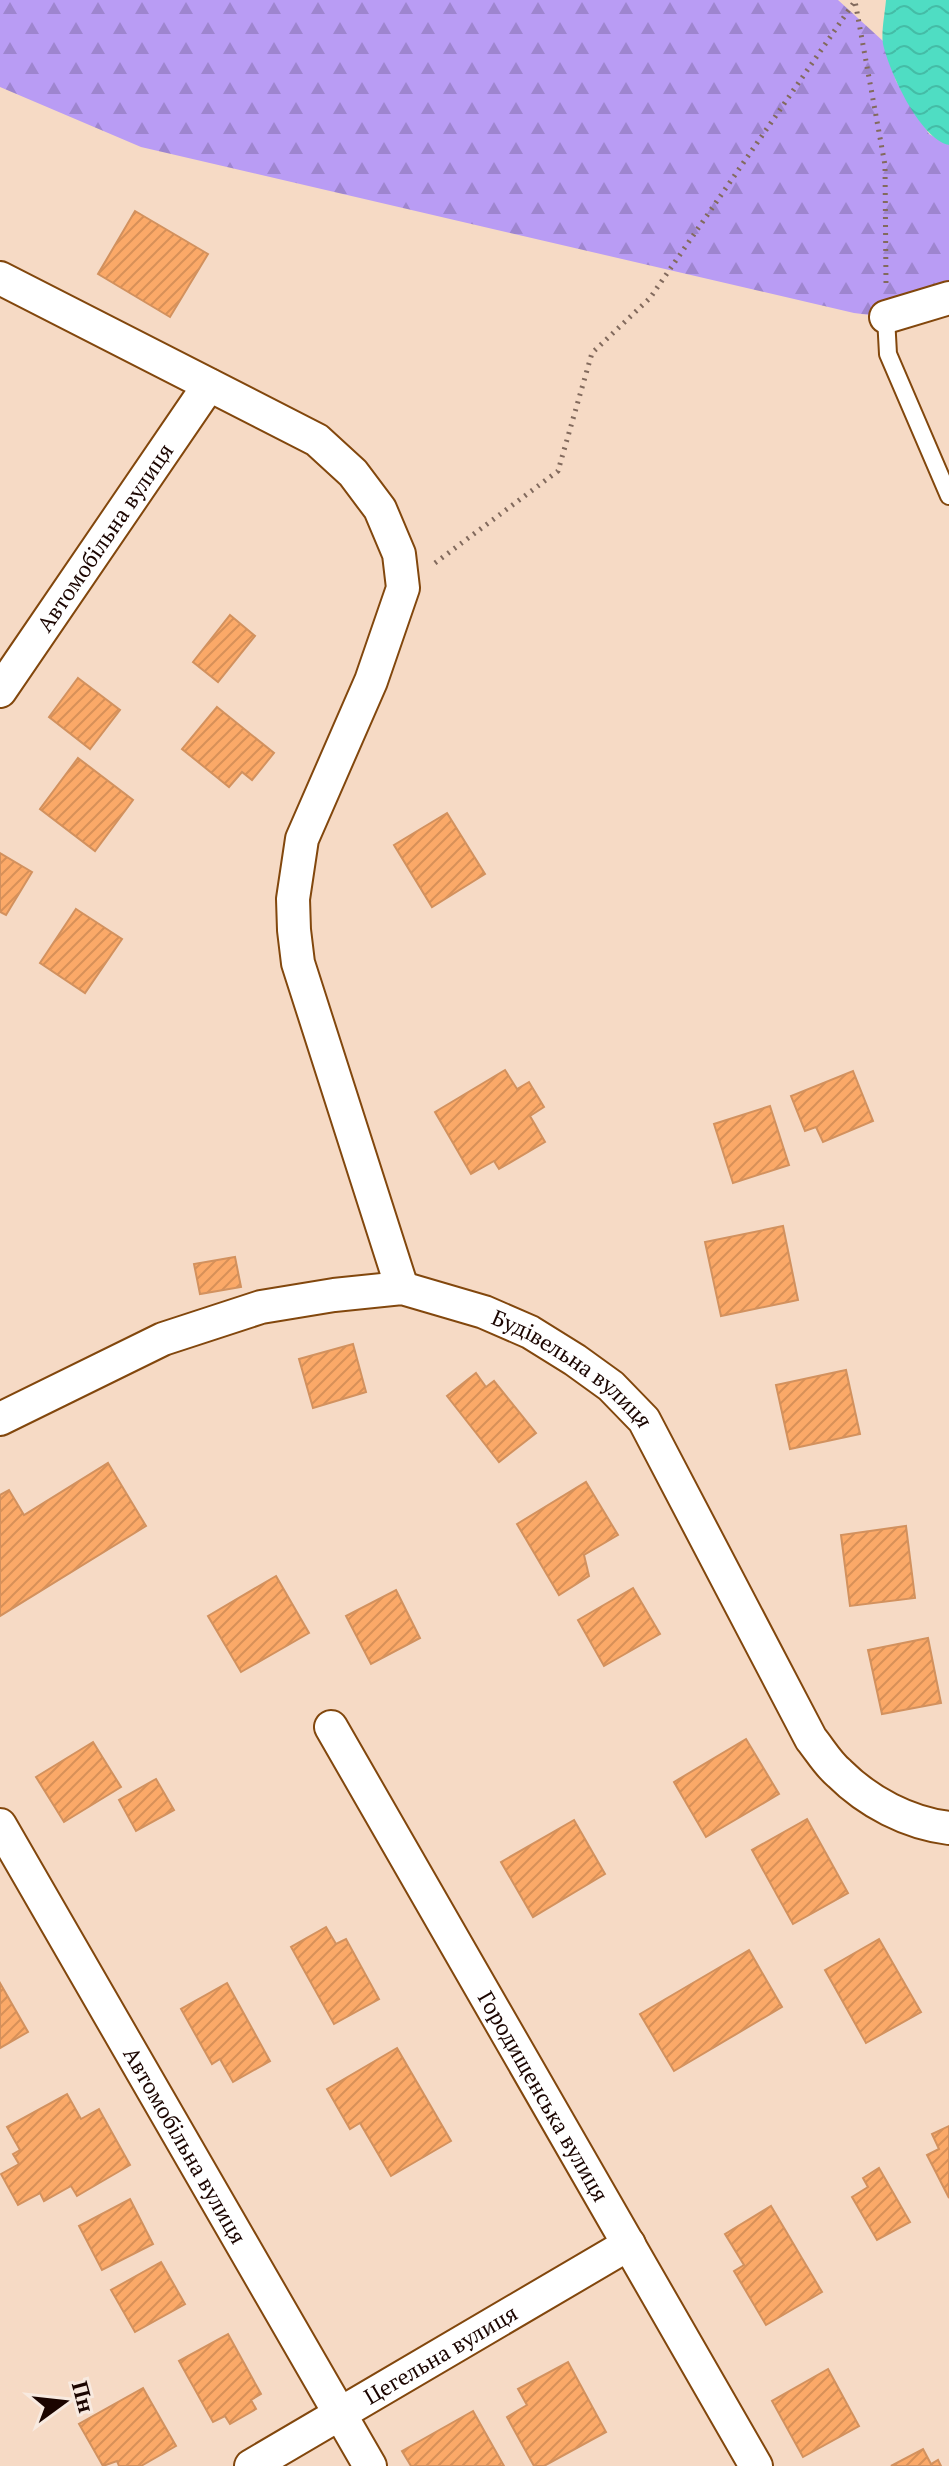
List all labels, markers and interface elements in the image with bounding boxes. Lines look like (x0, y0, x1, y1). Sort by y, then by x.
street label: Автомобільна вулиця (30, 437, 179, 637)
street label: Будівельна вулиця (488, 1302, 660, 1432)
street label: Городищенська вулиця (472, 1986, 616, 2207)
street label: Автомобільна вулиця (117, 2042, 254, 2249)
street label: Цегельна вулиця (358, 2298, 522, 2411)
north arrow (24, 2362, 104, 2442)
text: Пн (66, 2378, 102, 2416)

